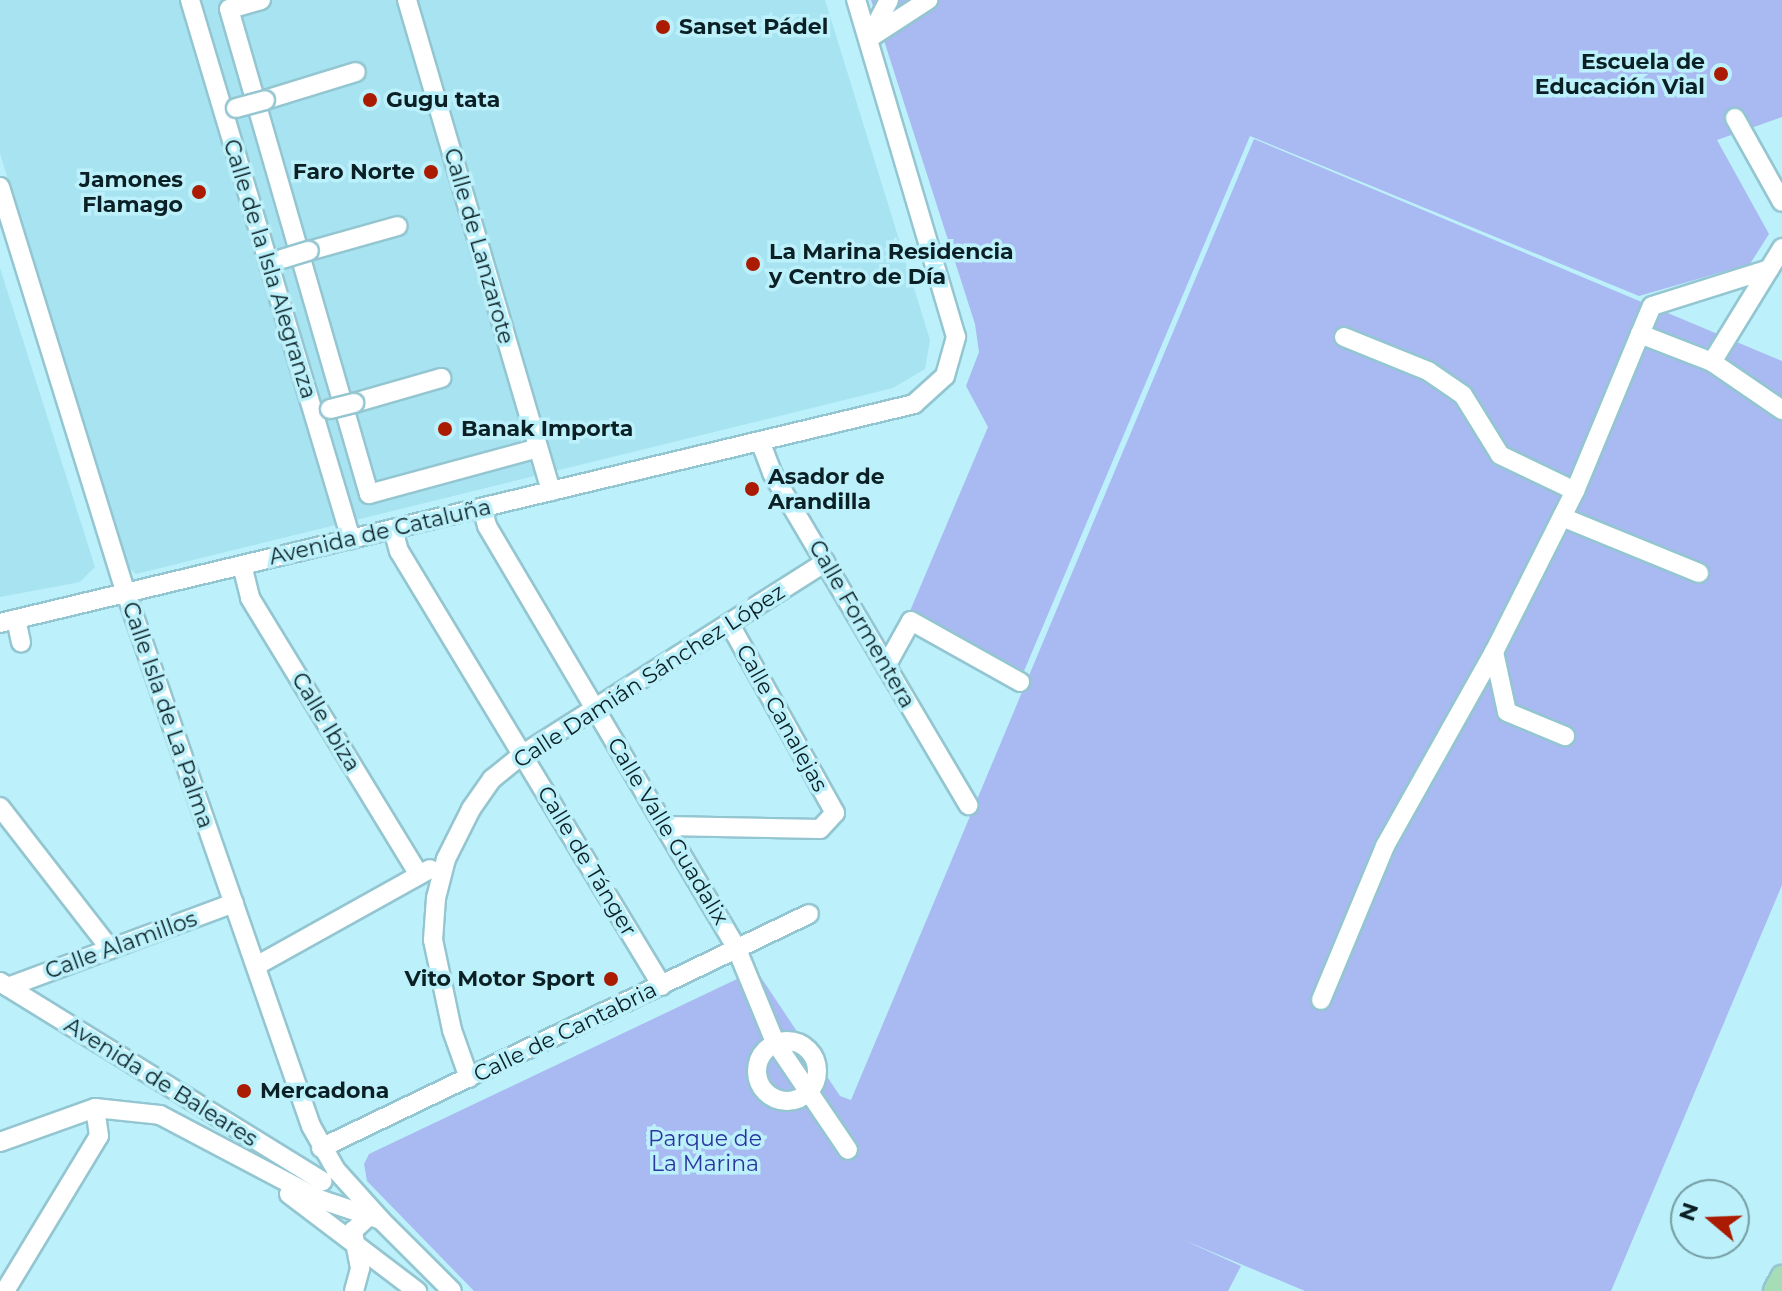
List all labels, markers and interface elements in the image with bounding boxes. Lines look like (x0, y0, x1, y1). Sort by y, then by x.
place label: Sanset Pádel (679, 14, 828, 40)
marker: Sanset Pádel (654, 18, 672, 36)
place label: Escuela de Educación Vial (1535, 48, 1705, 100)
marker: Escuela de Educación Vial (1712, 65, 1730, 83)
place label: Gugu tata (386, 87, 500, 113)
marker: Gugu tata (361, 91, 379, 109)
street label: Calle de la Isla Alegranza (218, 136, 322, 402)
street label: Calle de Lanzarote (438, 145, 520, 347)
place label: Faro Norte (293, 159, 415, 185)
marker: Faro Norte (422, 163, 440, 181)
place label: Jamones Flamago (79, 166, 183, 218)
marker: Jamones Flamago (190, 183, 208, 201)
place label: La Marina Residencia y Centro de Día (769, 238, 1014, 290)
marker: La Marina Residencia y Centro de Día (744, 255, 762, 273)
place label: Banak Importa (461, 416, 633, 442)
marker: Banak Importa (436, 420, 454, 438)
place label: Asador de Arandilla (768, 463, 885, 514)
marker: Asador de Arandilla (743, 480, 761, 498)
street label: Avenida de Cataluña (266, 494, 494, 570)
street label: Calle Formentera (803, 535, 921, 713)
street label: Calle Damián Sánchez López (509, 578, 789, 774)
street label: Calle Isla de La Palma (117, 598, 219, 832)
street label: Calle Canalejas (731, 640, 833, 796)
street label: Calle Ibiza (286, 668, 366, 776)
street label: Calle Valle Guadalix (602, 733, 734, 929)
street label: Calle de Tánger (532, 781, 642, 941)
street label: Calle Alamillos (42, 905, 200, 985)
place label: Vito Motor Sport (404, 966, 595, 992)
marker: Vito Motor Sport (602, 970, 620, 988)
street label: Calle de Cantabria (469, 976, 661, 1088)
street label: Avenida de Baleares (60, 1012, 262, 1152)
place label: Mercadona (260, 1078, 389, 1104)
marker: Mercadona (235, 1082, 253, 1100)
park label: Parque de La Marina (648, 1125, 762, 1176)
north arrow (1670, 1179, 1750, 1259)
text: N (1673, 1199, 1704, 1224)

